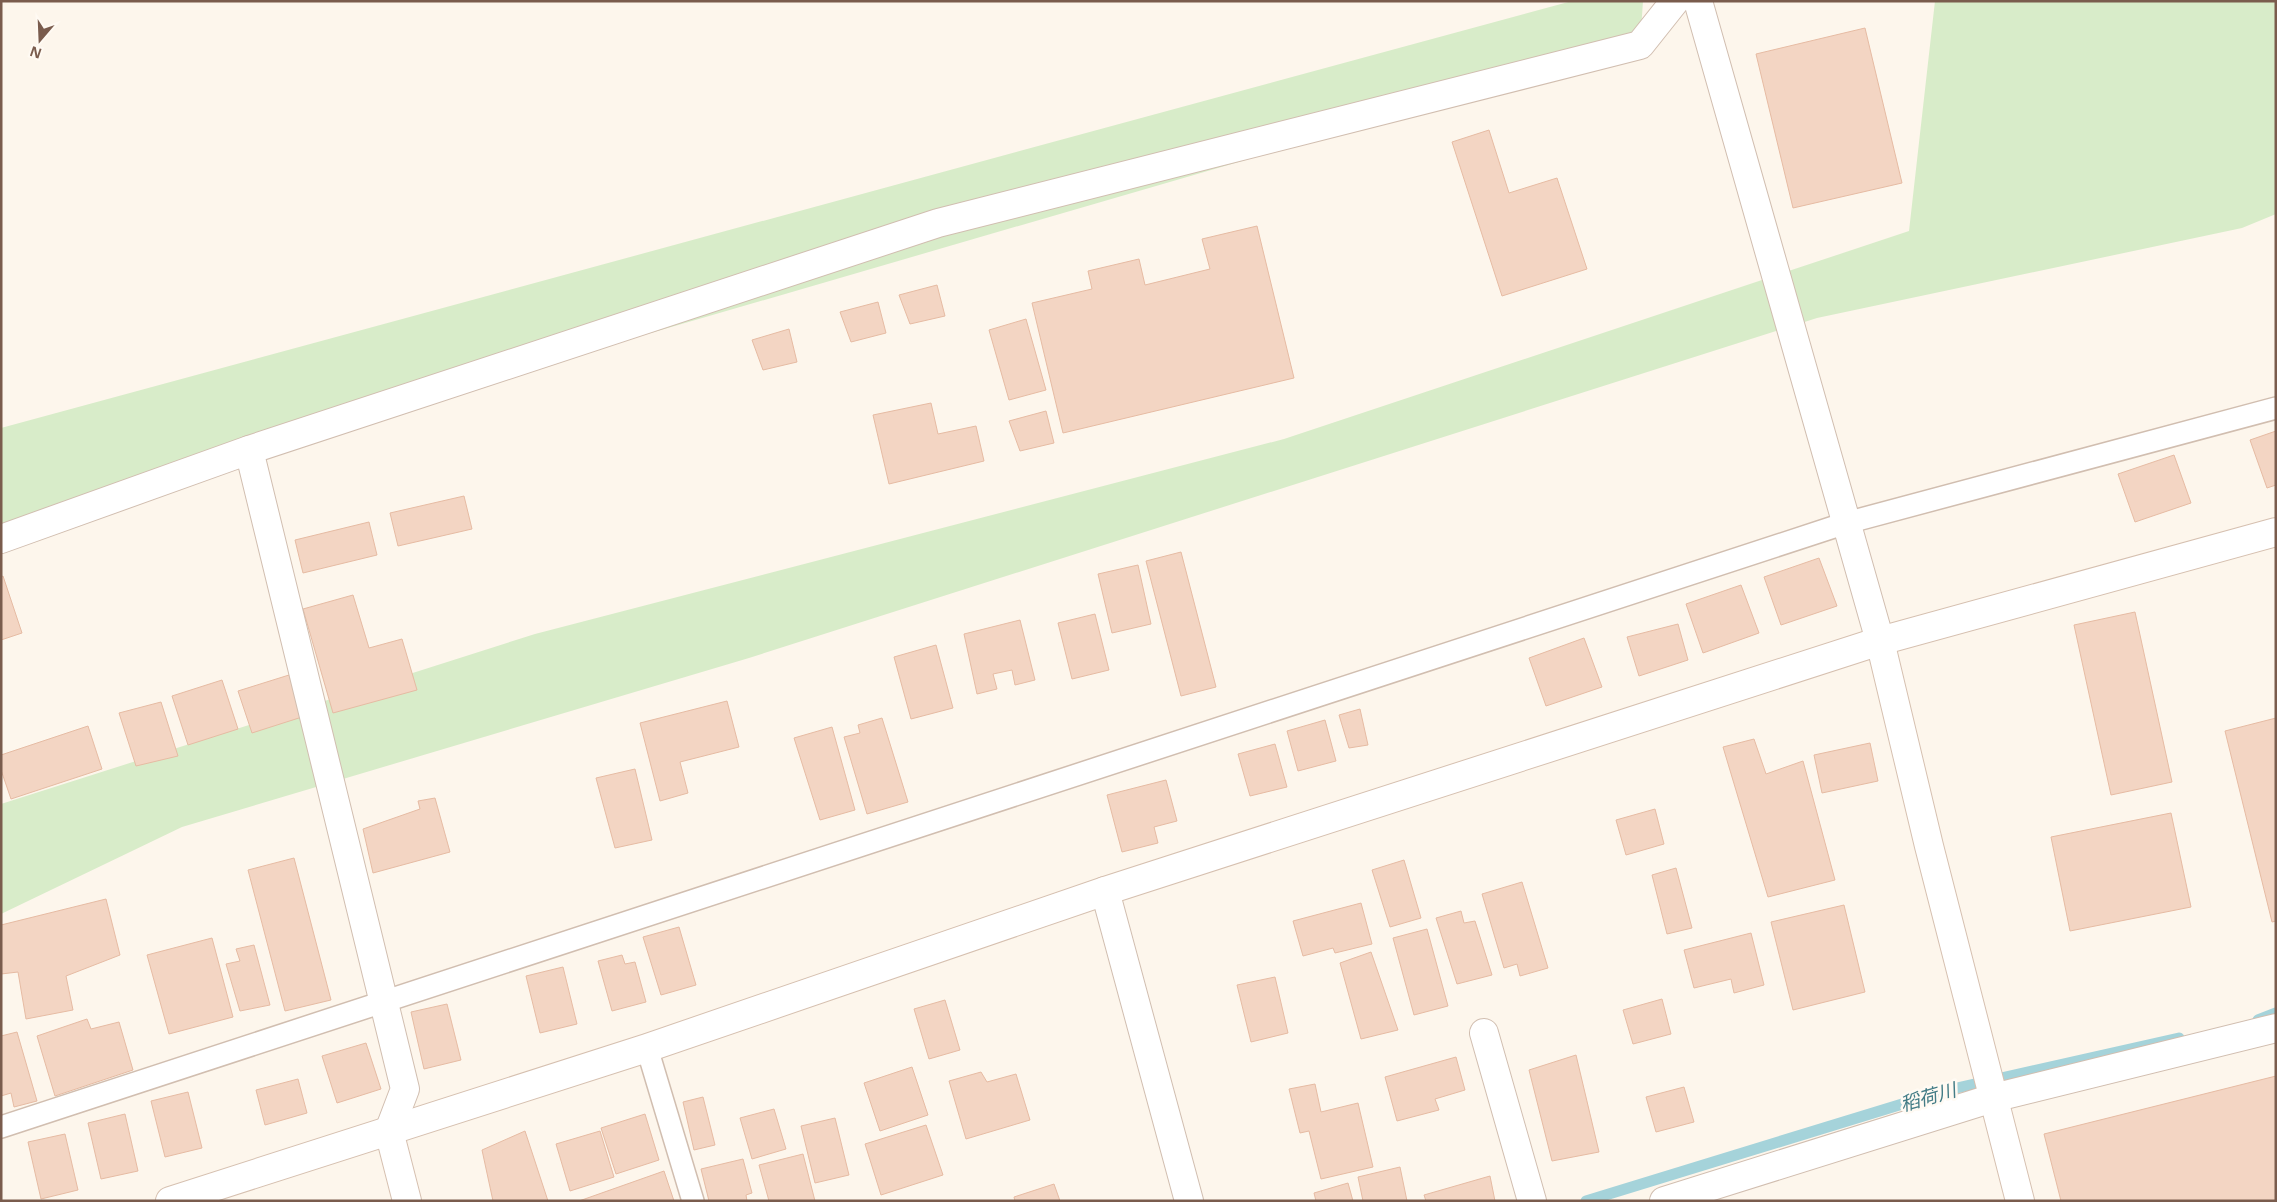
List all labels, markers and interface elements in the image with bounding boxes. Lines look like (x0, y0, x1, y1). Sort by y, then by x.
north arrow (15, 15, 65, 65)
text: N (27, 42, 44, 64)
water label: 稻荷川 (1897, 1076, 1961, 1117)

